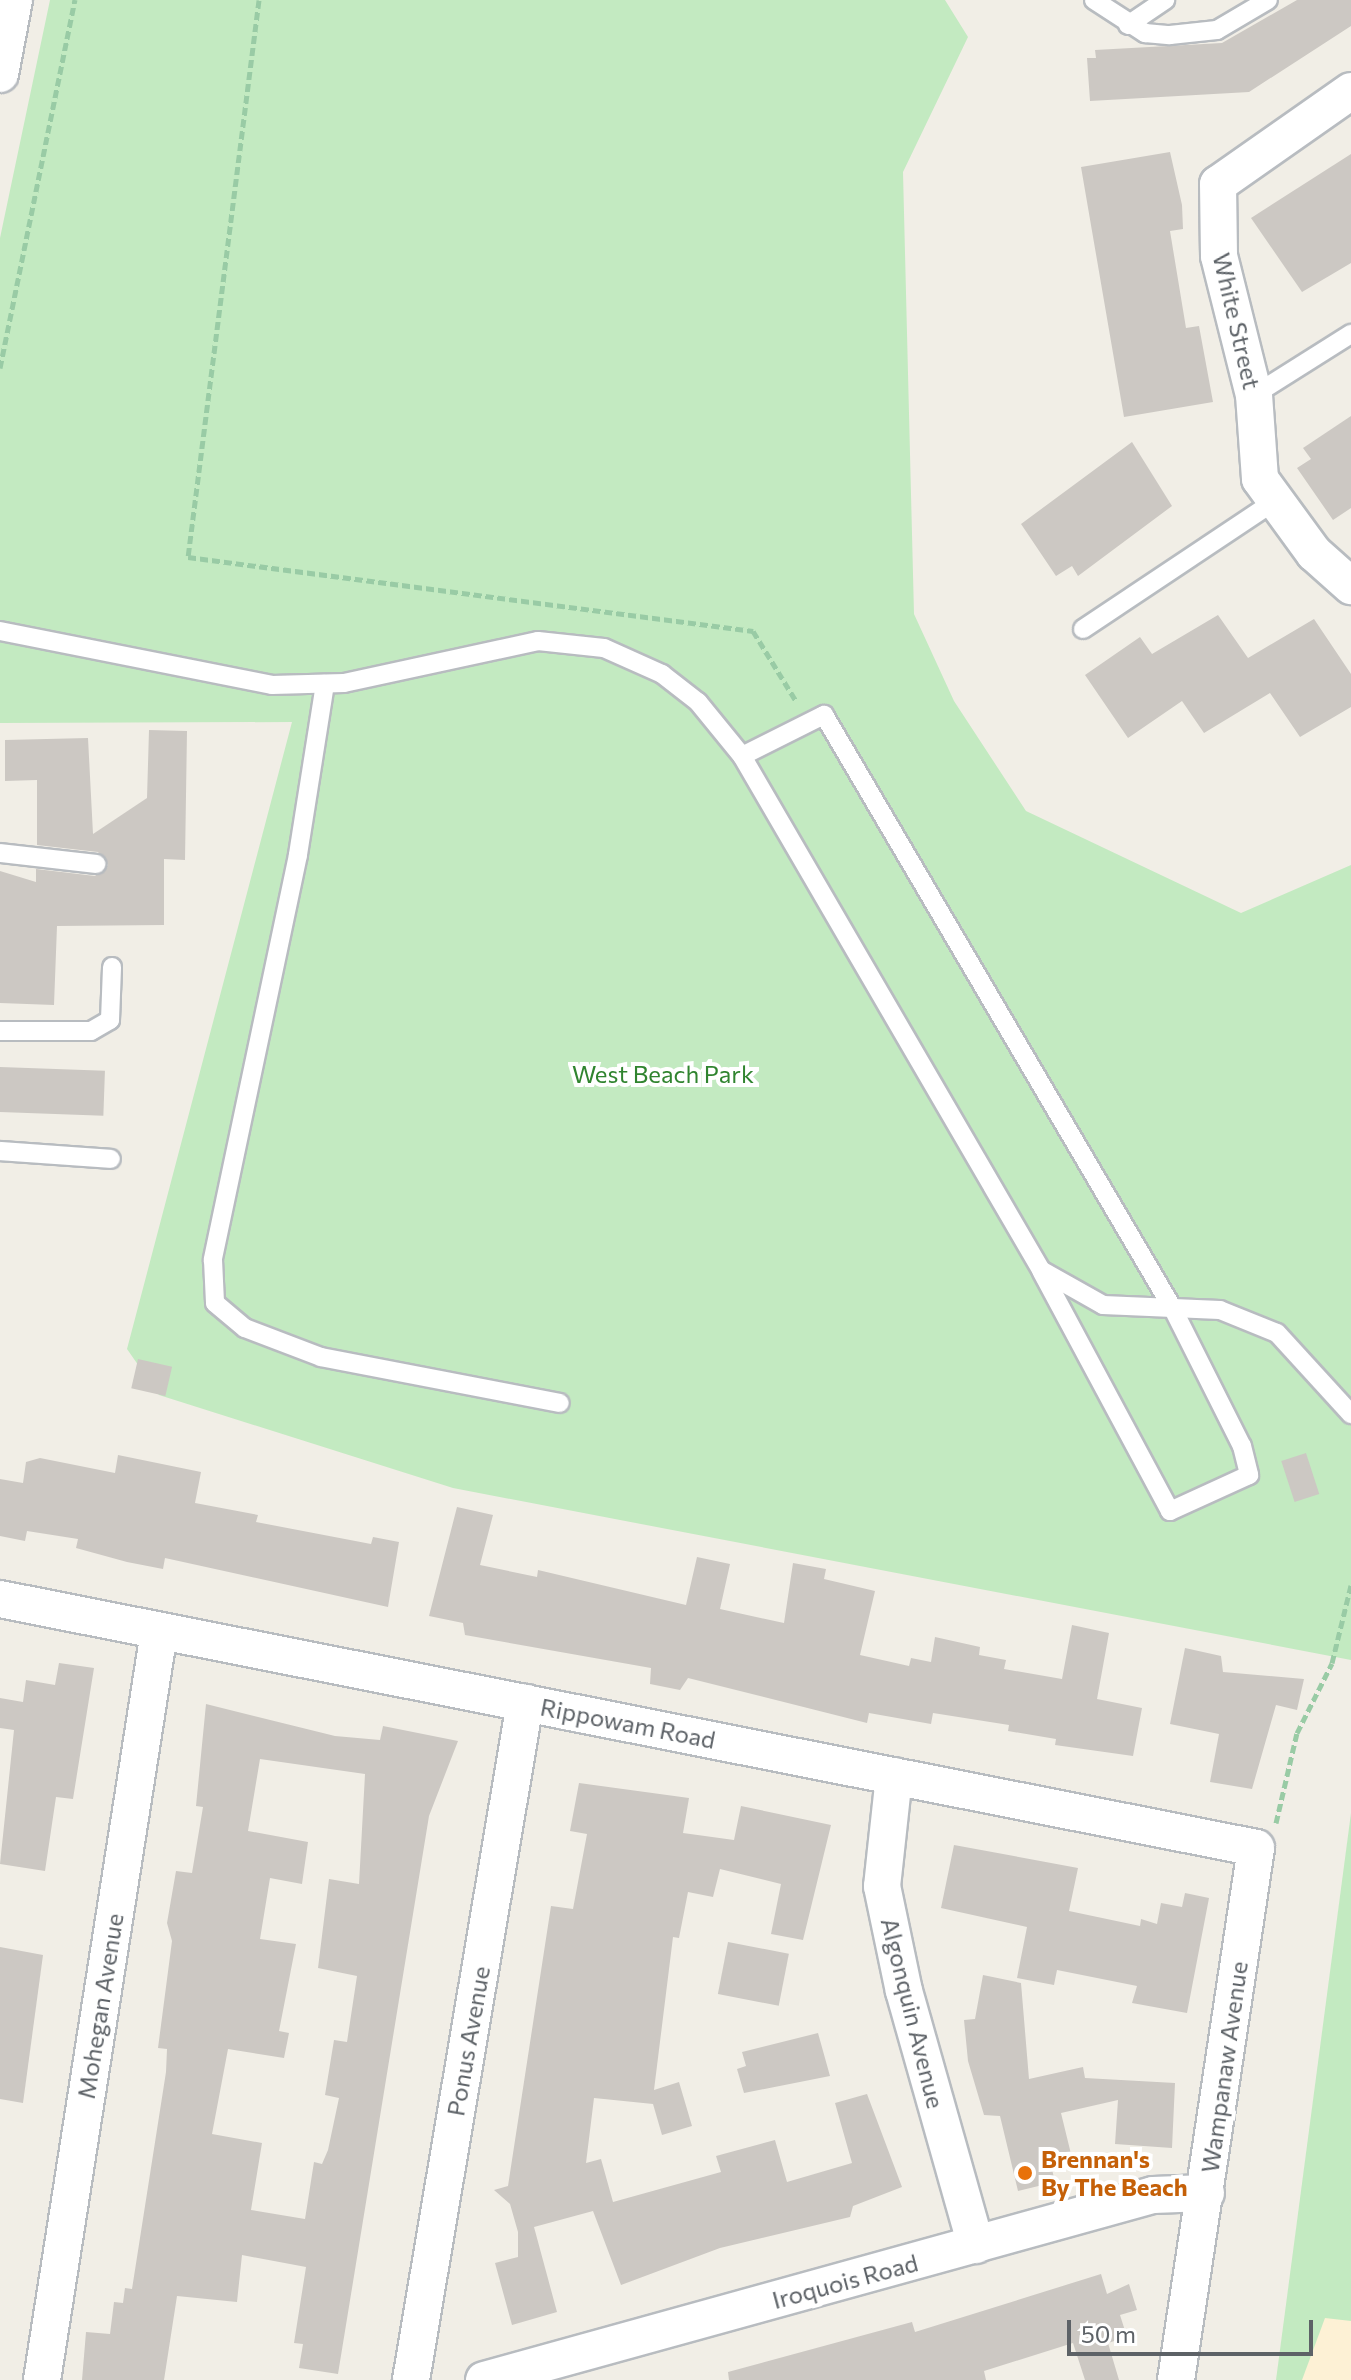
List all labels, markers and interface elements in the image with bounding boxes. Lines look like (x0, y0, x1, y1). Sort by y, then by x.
street label: White Street (1207, 250, 1267, 392)
park label: West Beach Park (572, 1060, 754, 1088)
street label: Rippowam Road (538, 1692, 718, 1754)
street label: Mohegan Avenue (71, 1911, 129, 2101)
street label: Algonquin Avenue (875, 1915, 951, 2111)
street label: Wampanaw Avenue (1195, 1959, 1253, 2175)
street label: Ponus Avenue (441, 1964, 495, 2118)
place label: Brennan's By The Beach (1041, 2145, 1188, 2201)
marker: Brennan's By The Beach (1016, 2164, 1034, 2182)
street label: Iroquois Road (769, 2248, 921, 2314)
scale bar (1071, 2304, 1317, 2354)
text: 50 m (1081, 2319, 1136, 2348)

